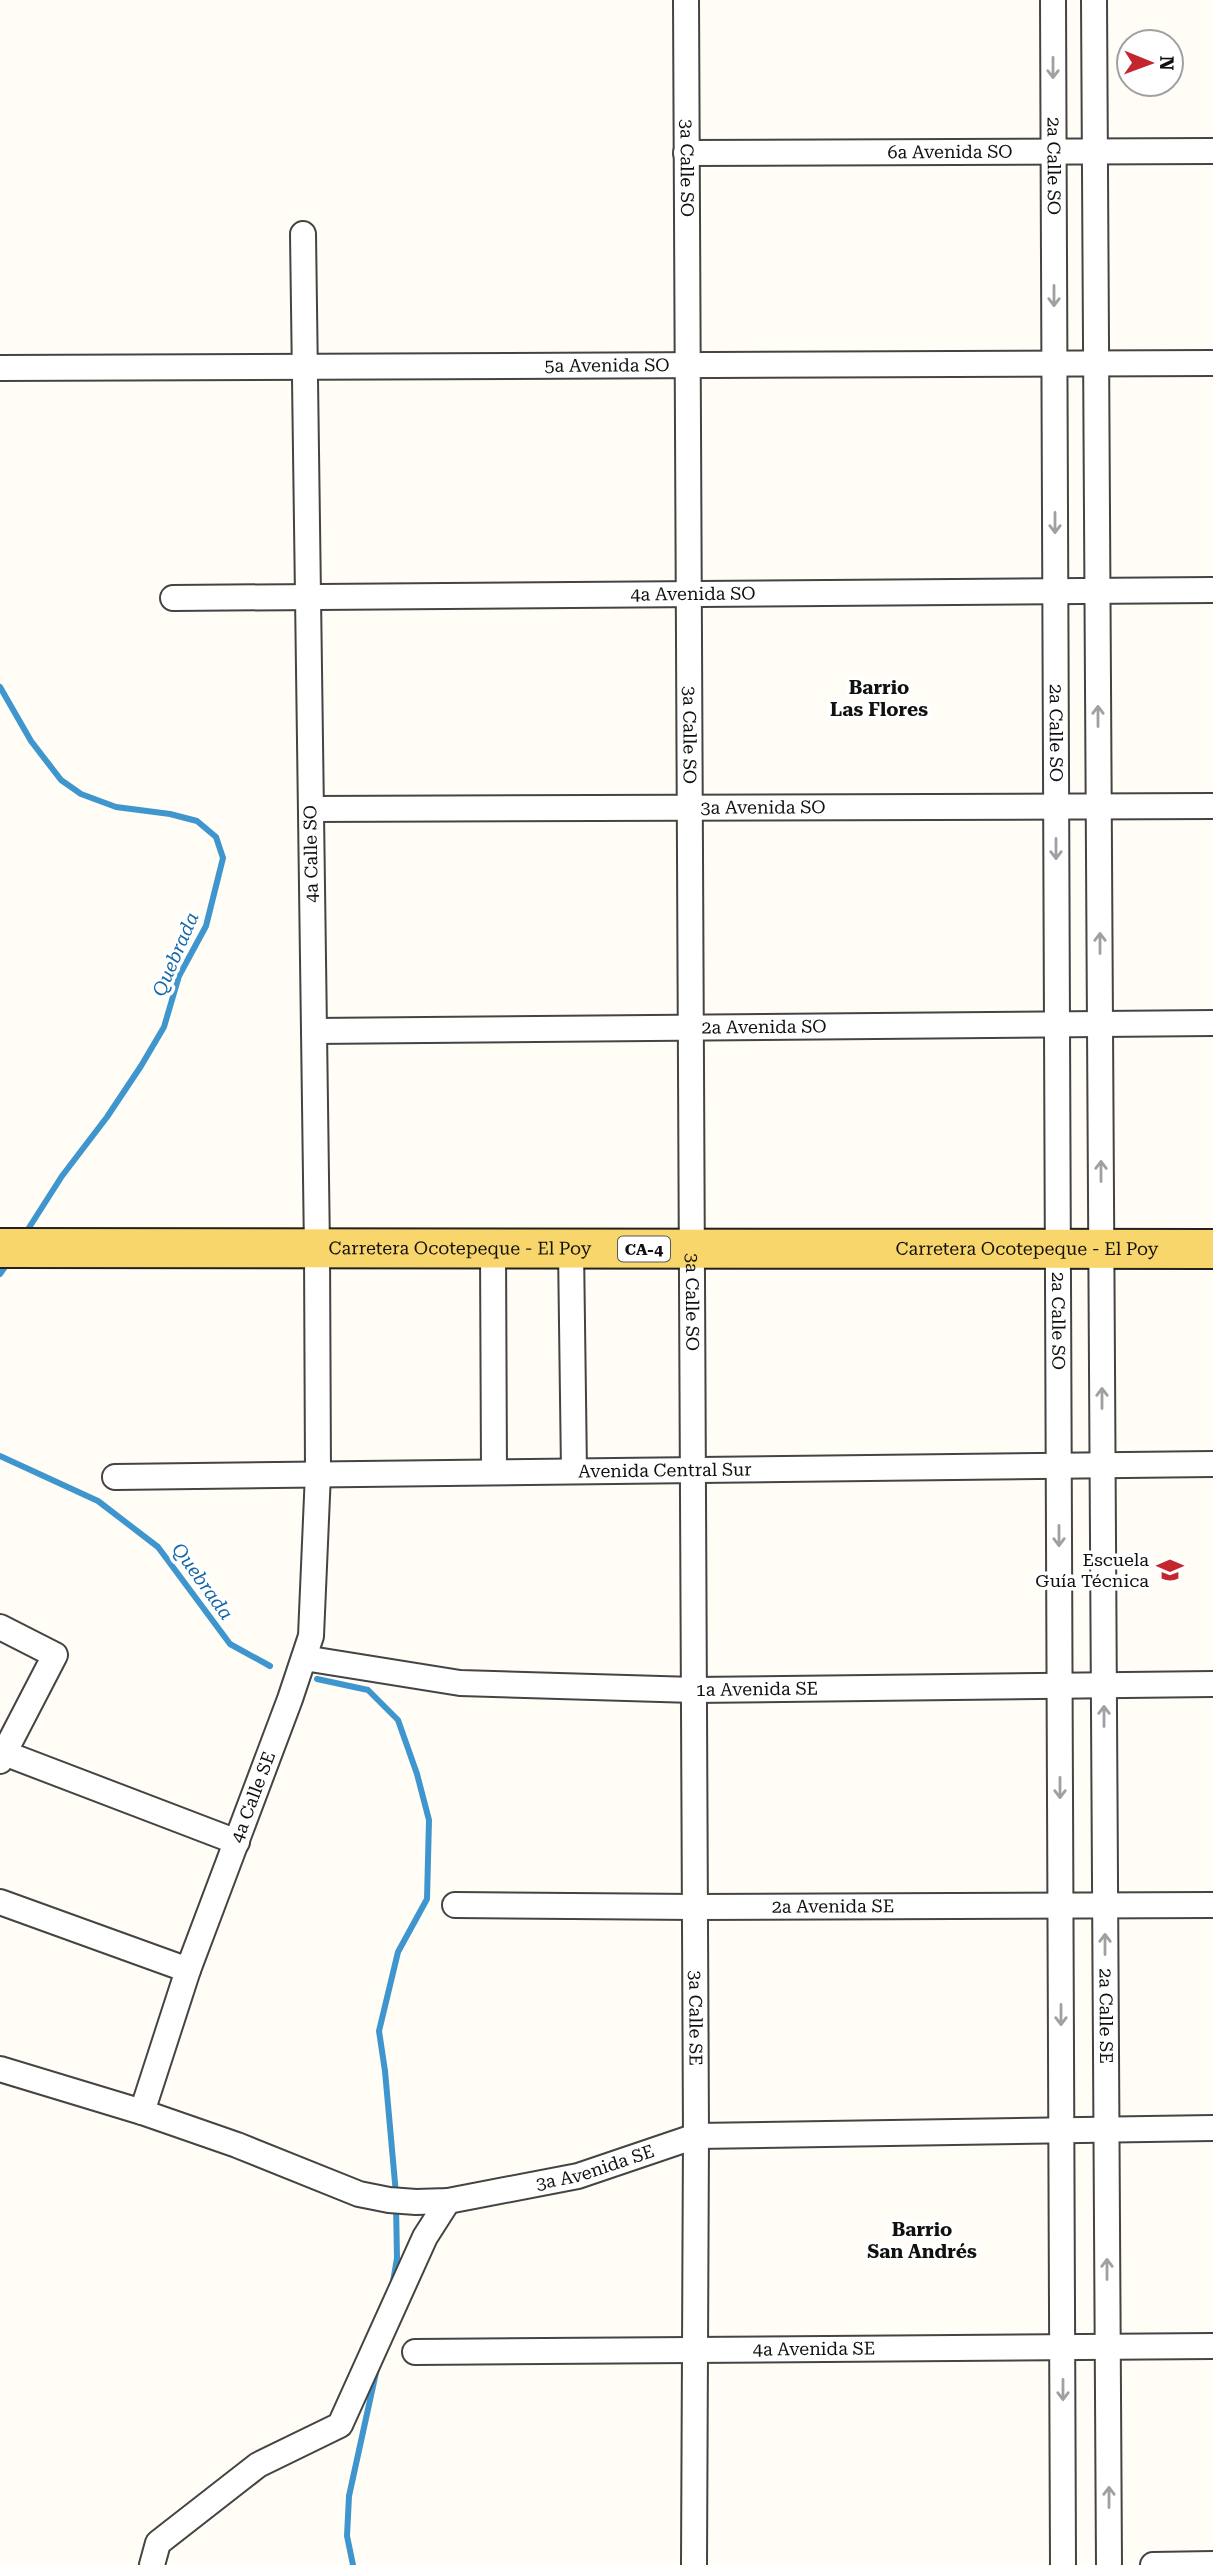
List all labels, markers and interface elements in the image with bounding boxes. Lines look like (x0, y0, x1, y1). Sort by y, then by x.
north arrow (1115, 28, 1185, 98)
one-way arrow (1046, 56, 1060, 79)
text: N (1155, 56, 1178, 71)
street label: 2a Calle SO (1043, 117, 1065, 215)
street label: 3a Calle SO (677, 119, 698, 217)
street label: 6a Avenida SO (887, 141, 1013, 162)
one-way arrow (1047, 284, 1061, 307)
street label: 5a Avenida SO (544, 354, 670, 376)
one-way arrow (1048, 511, 1062, 534)
street label: 4a Avenida SO (630, 583, 756, 604)
district label: Barrio Las Flores (830, 676, 928, 721)
street label: 2a Calle SO (1046, 684, 1067, 782)
street label: 3a Calle SO (679, 686, 701, 784)
one-way arrow (1091, 705, 1105, 728)
street label: 3a Avenida SO (700, 796, 826, 818)
street label: 4a Calle SO (299, 805, 322, 903)
one-way arrow (1049, 837, 1063, 860)
water label: Quebrada (147, 909, 203, 1000)
one-way arrow (1093, 932, 1106, 955)
street label: 2a Avenida SO (701, 1015, 827, 1038)
one-way arrow (1094, 1160, 1108, 1183)
road number: CA-4 (618, 1236, 670, 1261)
street label: Carretera Ocotepeque - El Poy (329, 1237, 592, 1258)
street label: Carretera Ocotepeque - El Poy (896, 1238, 1159, 1259)
street label: 3a Calle SO (682, 1253, 703, 1351)
street label: 2a Calle SO (1048, 1272, 1069, 1370)
one-way arrow (1095, 1387, 1109, 1410)
street label: Avenida Central Sur (578, 1458, 752, 1482)
one-way arrow (1052, 1524, 1066, 1547)
water label: Quebrada (167, 1538, 238, 1624)
place label: Escuela Guía Técnica (1035, 1549, 1149, 1591)
school or university icon: Escuela Guía Técnica (1155, 1555, 1185, 1585)
street label: 1a Avenida SE (696, 1678, 818, 1700)
one-way arrow (1097, 1705, 1111, 1728)
street label: 4a Calle SE (226, 1749, 279, 1845)
one-way arrow (1053, 1776, 1067, 1799)
street label: 2a Avenida SE (772, 1895, 894, 1917)
one-way arrow (1098, 1933, 1112, 1956)
street label: 2a Calle SE (1096, 1968, 1117, 2064)
street label: 3a Calle SE (685, 1970, 707, 2066)
one-way arrow (1054, 2003, 1068, 2026)
street label: 3a Avenida SE (534, 2140, 657, 2194)
district label: Barrio San Andrés (867, 2218, 977, 2263)
one-way arrow (1100, 2258, 1114, 2281)
street label: 4a Avenida SE (753, 2338, 875, 2359)
one-way arrow (1056, 2378, 1070, 2401)
one-way arrow (1102, 2486, 1116, 2509)

